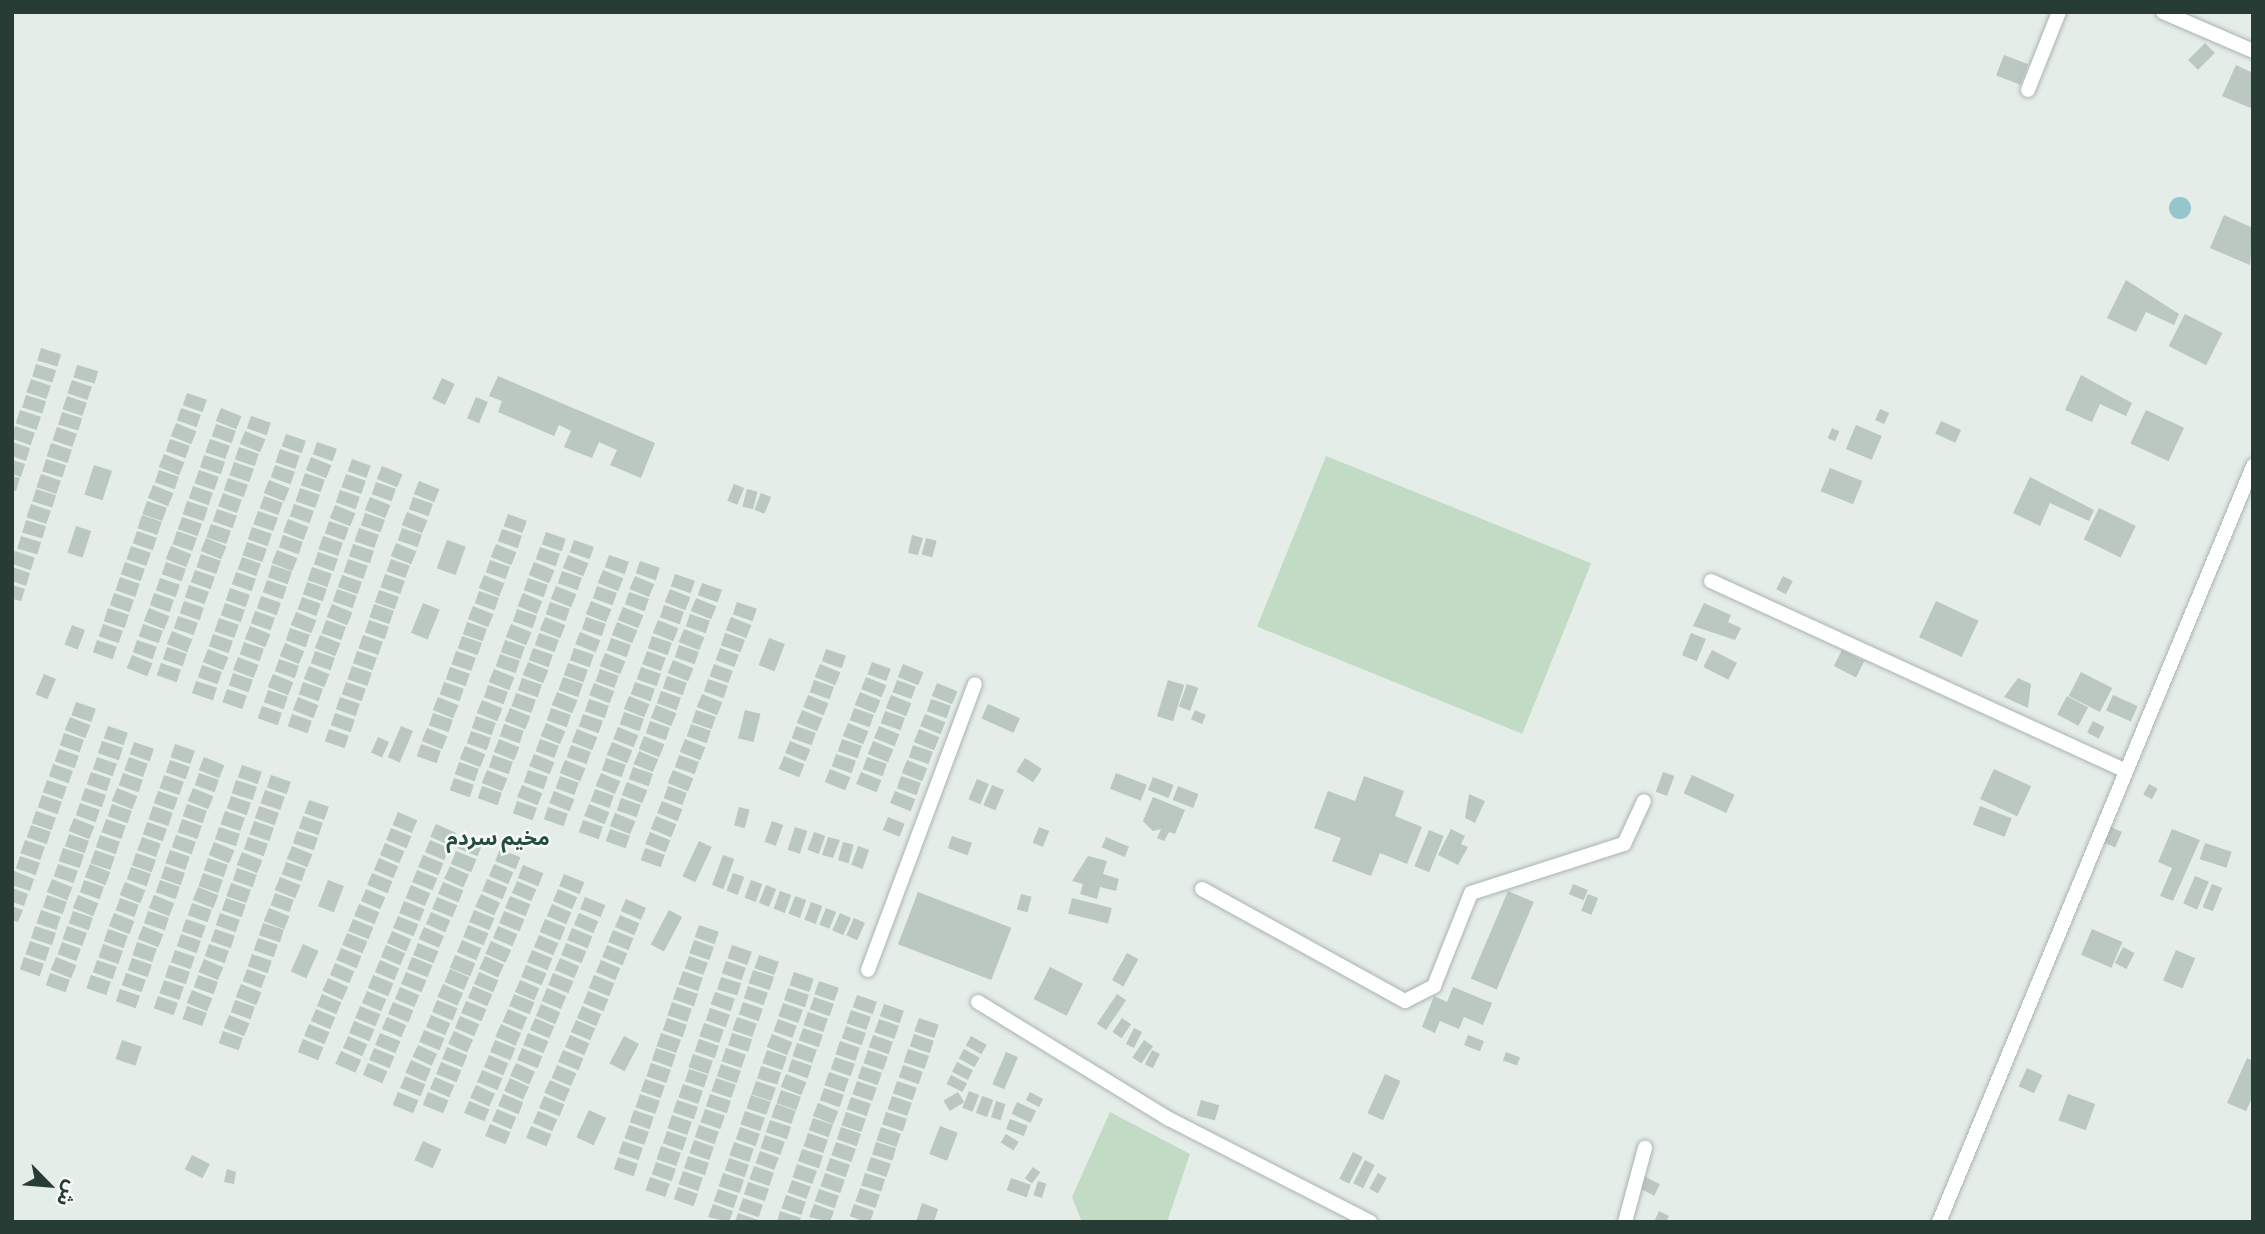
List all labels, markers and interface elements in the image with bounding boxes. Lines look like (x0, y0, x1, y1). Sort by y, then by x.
district label: مخيم سردم (446, 824, 550, 850)
north arrow (14, 1150, 84, 1220)
text: ش (53, 1177, 84, 1211)

